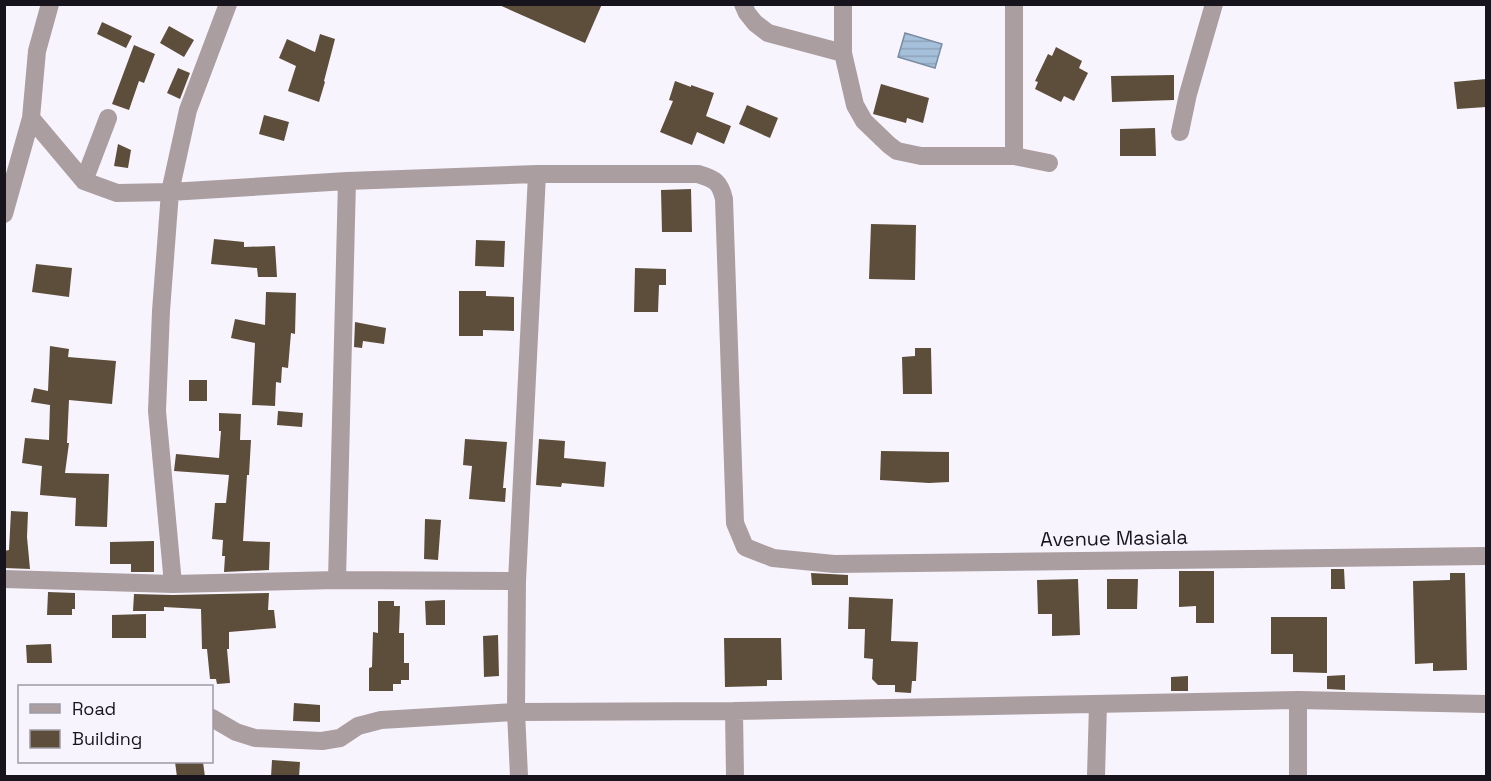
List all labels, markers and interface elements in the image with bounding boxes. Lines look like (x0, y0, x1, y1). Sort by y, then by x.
street label: Avenue Masiala (1040, 524, 1188, 552)
legend (18, 685, 213, 763)
text: Road (72, 697, 116, 720)
text: Building (72, 727, 142, 750)

